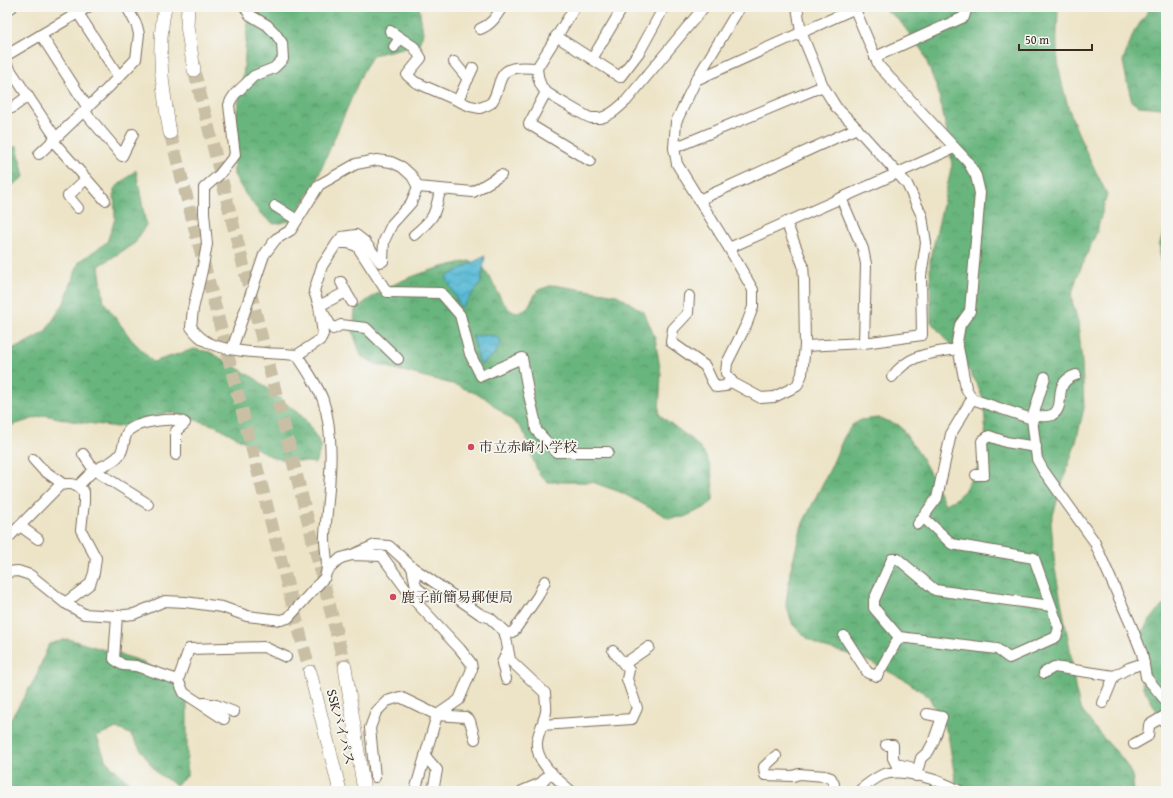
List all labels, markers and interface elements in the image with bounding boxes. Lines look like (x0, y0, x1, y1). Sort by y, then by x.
scale bar (1019, 26, 1092, 52)
text: 50 m (1025, 31, 1049, 48)
place label: 市立赤崎小学校 (479, 437, 577, 457)
marker: 市立赤崎小学校 (466, 442, 476, 452)
place label: 鹿子前簡易郵便局 (401, 587, 513, 607)
marker: 鹿子前簡易郵便局 (388, 592, 398, 602)
street label: SSKバイパス (322, 687, 360, 767)

